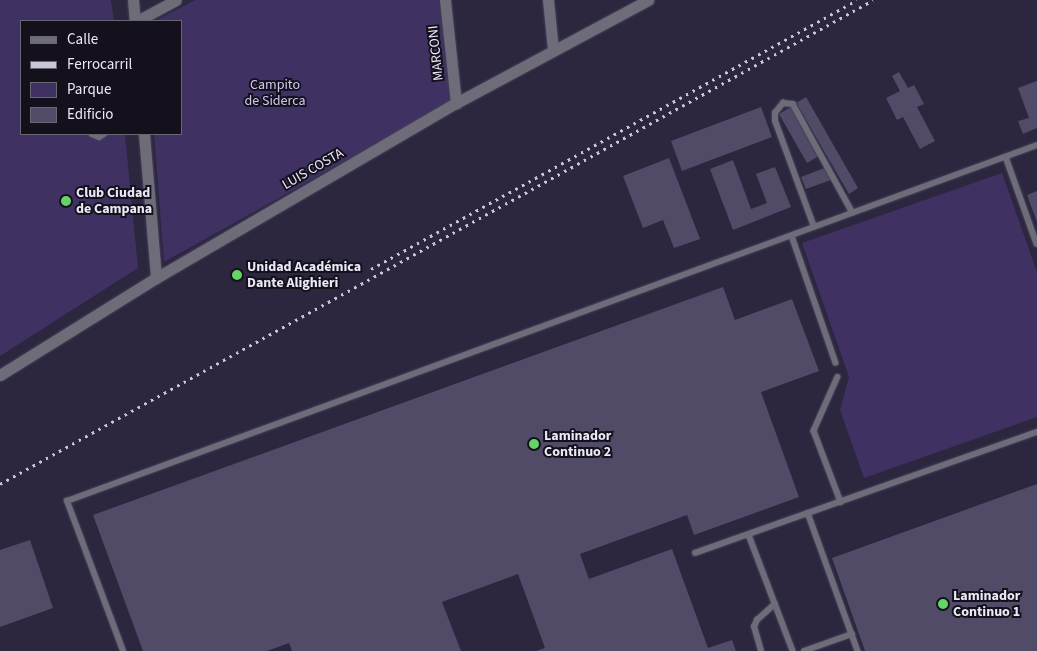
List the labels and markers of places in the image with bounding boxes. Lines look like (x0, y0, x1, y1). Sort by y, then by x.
place label: Club Ciudad de Campana (76, 185, 152, 218)
marker: Club Ciudad de Campana (60, 195, 72, 207)
place label: Unidad Académica Dante Alighieri (247, 259, 361, 292)
marker: Unidad Académica Dante Alighieri (231, 269, 243, 281)
place label: Laminador Continuo 2 (544, 428, 611, 461)
marker: Laminador Continuo 2 (528, 438, 540, 450)
place label: Laminador Continuo 1 (953, 588, 1020, 620)
marker: Laminador Continuo 1 (937, 598, 949, 610)

